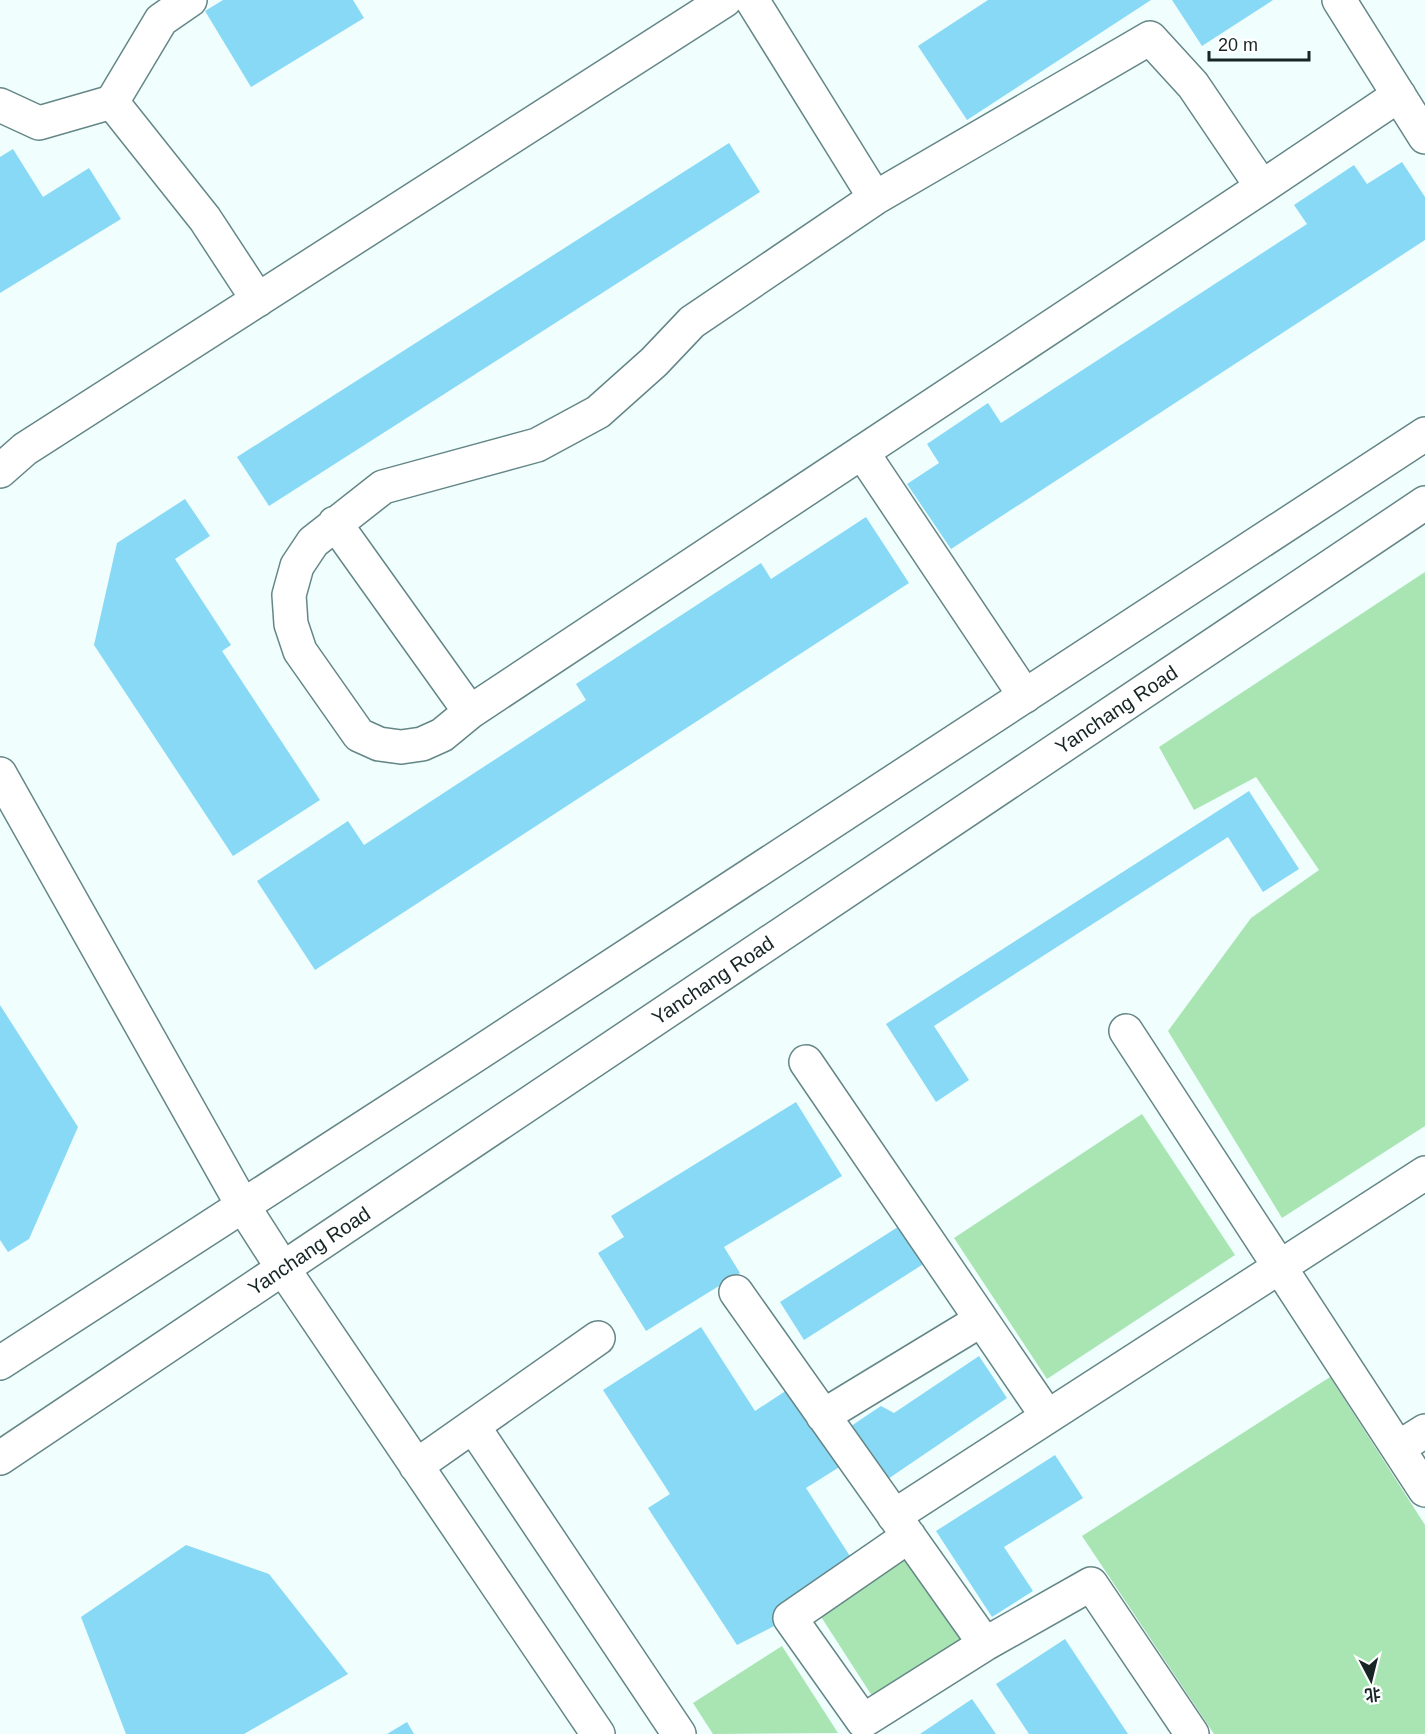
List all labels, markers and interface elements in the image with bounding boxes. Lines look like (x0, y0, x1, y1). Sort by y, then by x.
scale bar (1209, 24, 1310, 62)
text: 20 m (1218, 35, 1258, 55)
street label: Yanchang Road (1051, 661, 1182, 758)
street label: Yanchang Road (648, 932, 778, 1029)
street label: Yanchang Road (244, 1202, 374, 1300)
north arrow (1341, 1650, 1401, 1710)
text: 北 (1364, 1685, 1382, 1704)

